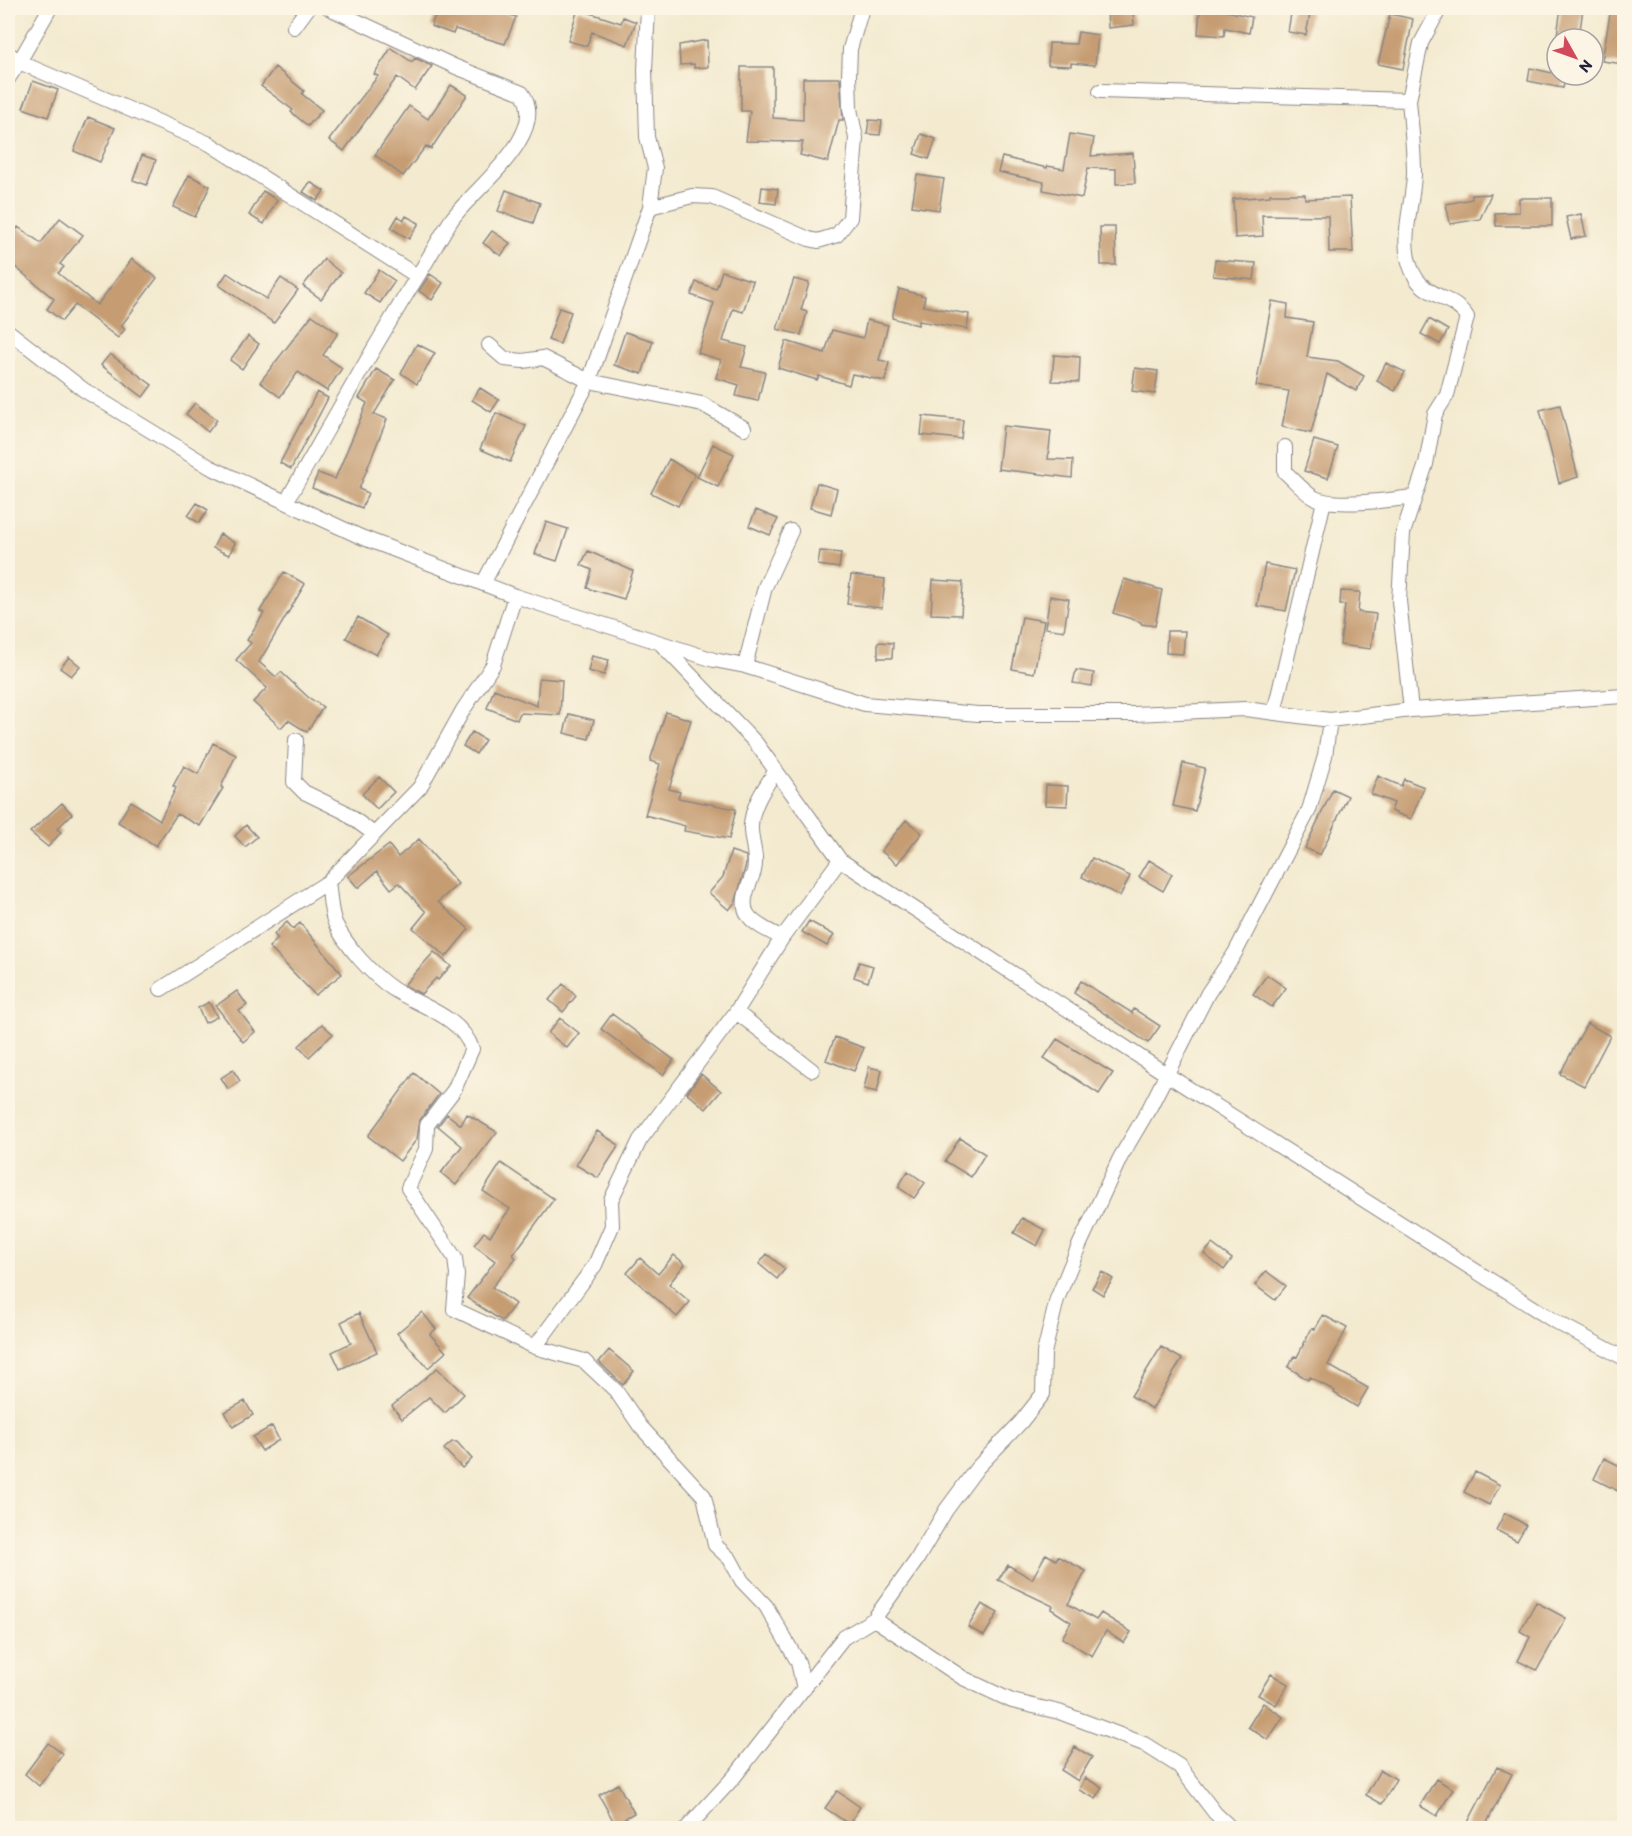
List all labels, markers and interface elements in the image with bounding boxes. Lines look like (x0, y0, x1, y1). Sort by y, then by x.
north arrow (1545, 27, 1605, 87)
text: N (1575, 56, 1597, 77)

